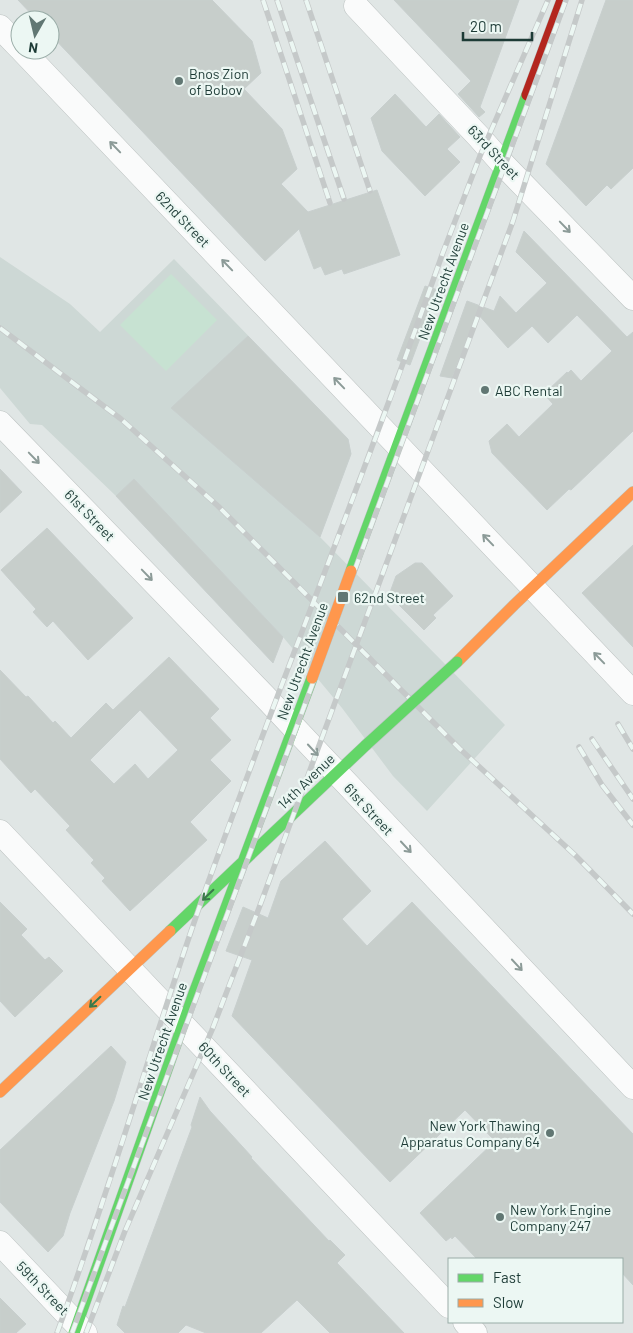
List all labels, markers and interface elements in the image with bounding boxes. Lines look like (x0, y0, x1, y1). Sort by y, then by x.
north arrow (10, 10, 60, 60)
scale bar (463, 10, 532, 42)
text: 20 m (470, 17, 502, 35)
text: N (27, 39, 39, 57)
place label: Bnos Zion of Bobov (189, 65, 249, 98)
marker: Bnos Zion of Bobov (173, 75, 185, 87)
street label: 63rd Street (465, 121, 523, 183)
one-way arrow (109, 141, 121, 153)
street label: 62nd Street (152, 188, 214, 250)
street label: New Utrecht Avenue (414, 220, 472, 342)
one-way arrow (559, 220, 571, 233)
one-way arrow (221, 259, 233, 271)
one-way arrow (333, 377, 345, 389)
place label: ABC Rental (495, 382, 563, 399)
marker: ABC Rental (479, 384, 491, 396)
one-way arrow (28, 451, 40, 464)
street label: 61st Street (61, 486, 119, 544)
one-way arrow (482, 534, 494, 546)
one-way arrow (141, 568, 153, 581)
place label: 62nd Street (354, 589, 425, 606)
marker: 62nd Street (336, 590, 350, 604)
street label: New Utrecht Avenue (273, 600, 331, 722)
one-way arrow (593, 651, 605, 664)
one-way arrow (308, 743, 319, 756)
street label: 14th Avenue (274, 750, 338, 812)
street label: 61st Street (341, 780, 397, 838)
one-way arrow (399, 841, 411, 853)
one-way arrow (202, 889, 214, 901)
one-way arrow (511, 959, 523, 972)
street label: New Utrecht Avenue (134, 980, 190, 1102)
one-way arrow (89, 996, 101, 1008)
street label: 60th Street (195, 1038, 255, 1100)
place label: New York Thawing Apparatus Company 64 (400, 1117, 540, 1150)
marker: New York Thawing Apparatus Company 64 (544, 1127, 556, 1139)
place label: New York Engine Company 247 (510, 1201, 611, 1234)
marker: New York Engine Company 247 (494, 1211, 506, 1223)
street label: 59th Street (13, 1258, 73, 1318)
legend (448, 1258, 623, 1323)
text: Fast (493, 1268, 521, 1286)
text: Slow (493, 1293, 524, 1311)

